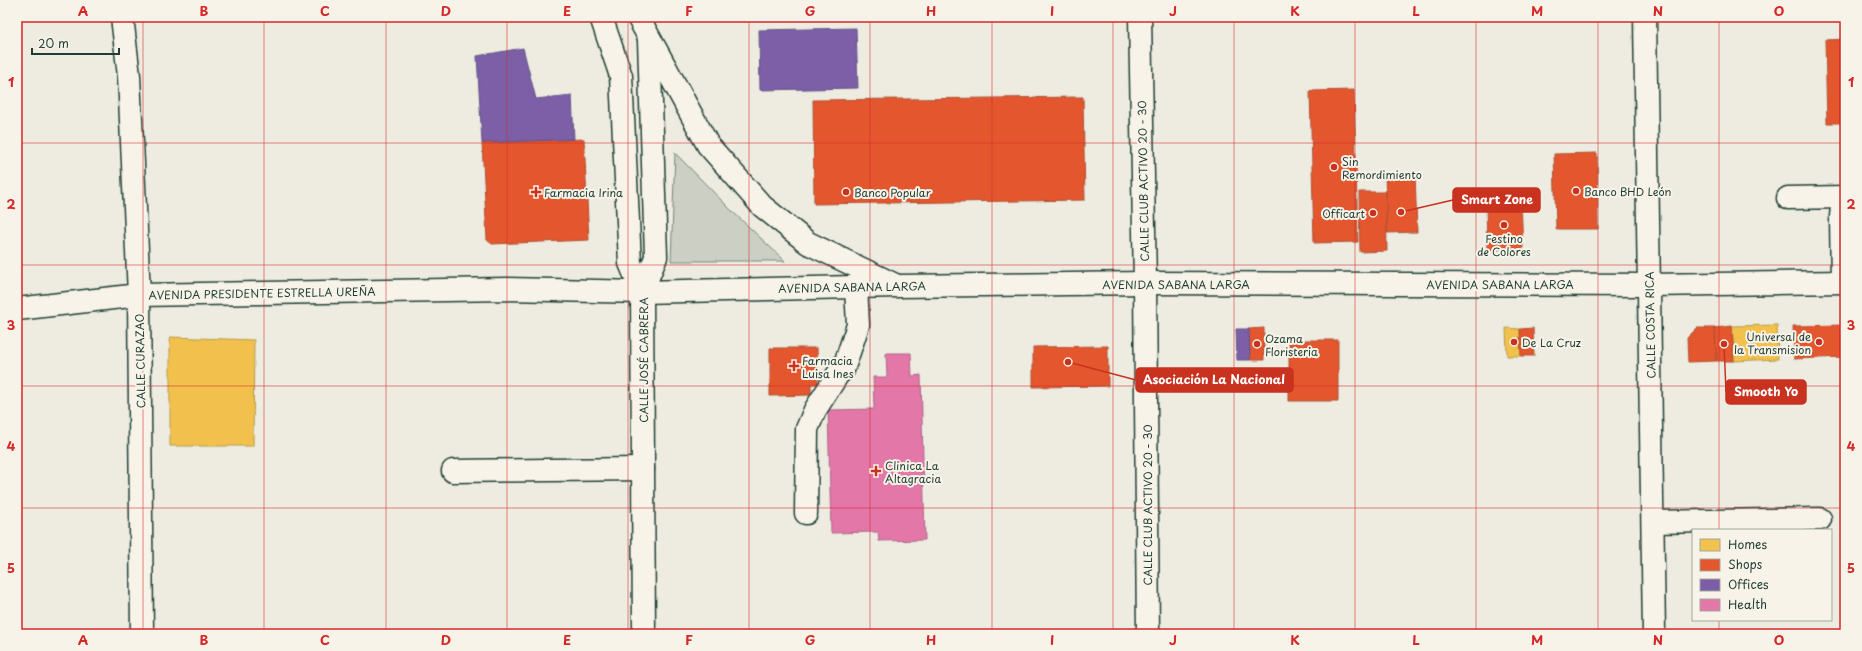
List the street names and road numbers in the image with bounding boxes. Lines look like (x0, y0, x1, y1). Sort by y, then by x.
street label: CALLE CLUB ACTIVO 20 - 30 (1133, 100, 1153, 262)
street label: CALLE COSTA RICA (1641, 271, 1659, 379)
street label: AVENIDA SABANA LARGA (1102, 276, 1250, 293)
street label: AVENIDA SABANA LARGA (1426, 276, 1574, 293)
street label: AVENIDA SABANA LARGA (778, 277, 926, 297)
street label: AVENIDA PRESIDENTE ESTRELLA UREÑA (148, 283, 376, 303)
street label: CALLE JOSÉ CABRERA (635, 297, 652, 423)
street label: CALLE CURAZAO (131, 313, 149, 408)
street label: CALLE CLUB ACTIVO 20 - 30 (1139, 424, 1156, 586)

